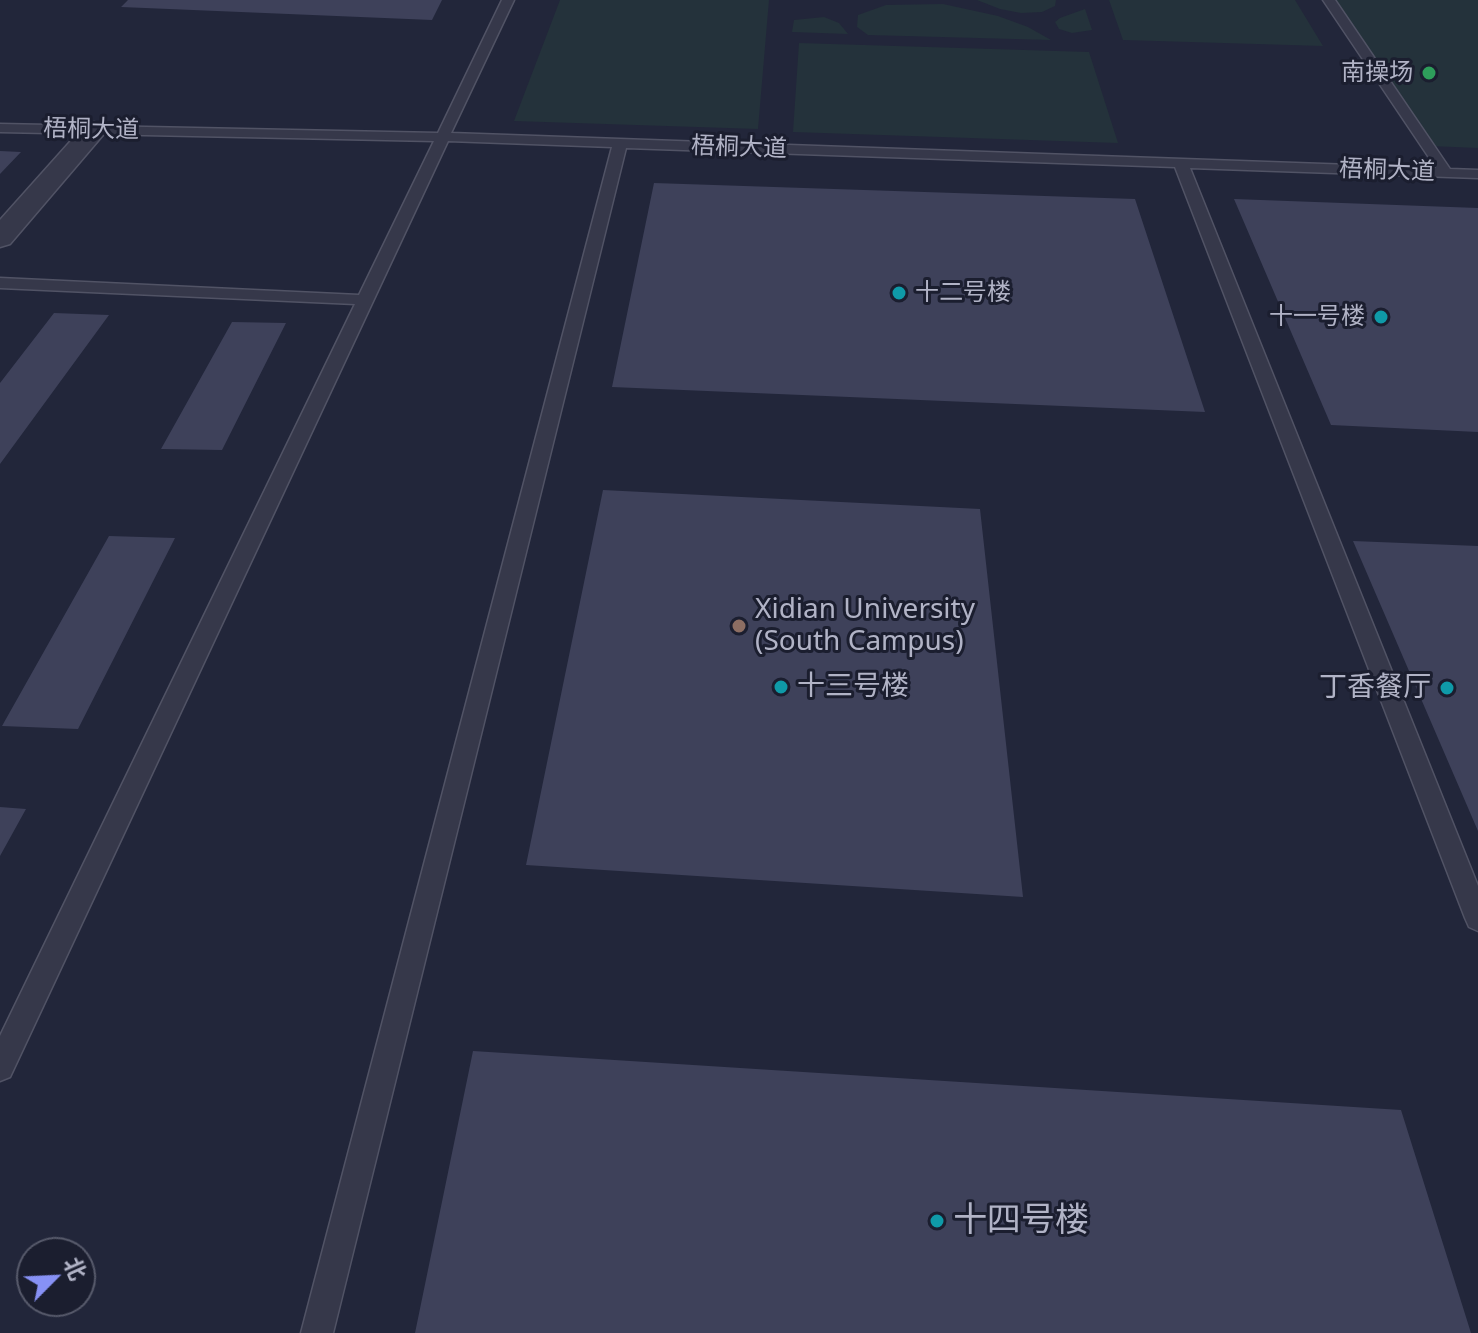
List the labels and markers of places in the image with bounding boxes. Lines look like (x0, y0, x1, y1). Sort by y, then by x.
place label: 南操场 (1341, 59, 1413, 87)
marker: 南操场 (1420, 64, 1438, 82)
place label: 十二号楼 (915, 279, 1011, 307)
marker: 十二号楼 (890, 284, 908, 302)
place label: 十一号楼 (1269, 303, 1365, 331)
marker: 十一号楼 (1372, 308, 1390, 326)
place label: Xidian University (South Campus) (755, 593, 975, 659)
marker: Xidian University (South Campus) (730, 617, 748, 635)
place label: 十三号楼 (797, 670, 909, 704)
place label: 丁香餐厅 (1319, 671, 1431, 705)
marker: 十三号楼 (772, 678, 790, 696)
marker: 丁香餐厅 (1438, 679, 1456, 697)
place label: 十四号楼 (953, 1201, 1089, 1241)
marker: 十四号楼 (928, 1212, 946, 1230)

